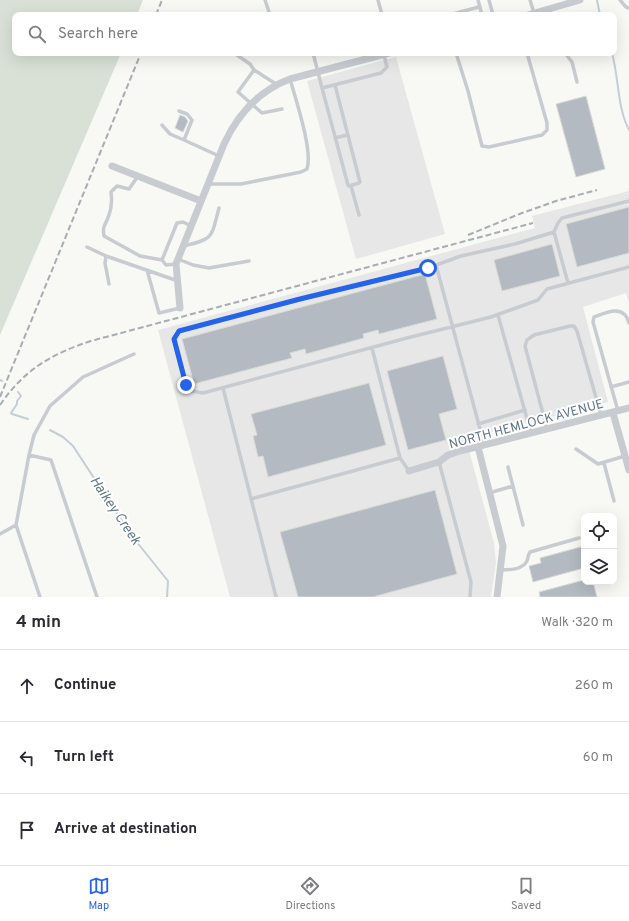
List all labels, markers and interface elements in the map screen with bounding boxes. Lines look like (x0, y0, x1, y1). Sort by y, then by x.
search box (12, 12, 617, 56)
icon: search (26, 23, 48, 45)
text: Search here (58, 25, 138, 44)
route start (419, 259, 437, 277)
route end (177, 376, 195, 394)
street label: NORTH HEMLOCK AVENUE (447, 397, 606, 453)
water label: Haikey Creek (86, 473, 144, 549)
map controls (581, 513, 617, 585)
button: locate (581, 513, 617, 549)
button: layers (581, 549, 617, 585)
text: 4 min (16, 612, 61, 634)
text: Walk · 320 m (541, 615, 613, 631)
icon: ahead (16, 675, 38, 697)
text: Continue (54, 676, 116, 695)
text: 260 m (575, 678, 613, 694)
icon: left (16, 747, 38, 769)
text: Turn left (54, 748, 114, 767)
text: 60 m (583, 750, 613, 766)
icon: arrive (16, 819, 38, 841)
text: Arrive at destination (54, 820, 197, 839)
tab: Map (88, 875, 110, 913)
tab: Directions (285, 875, 335, 913)
tab: Saved (511, 875, 541, 913)

